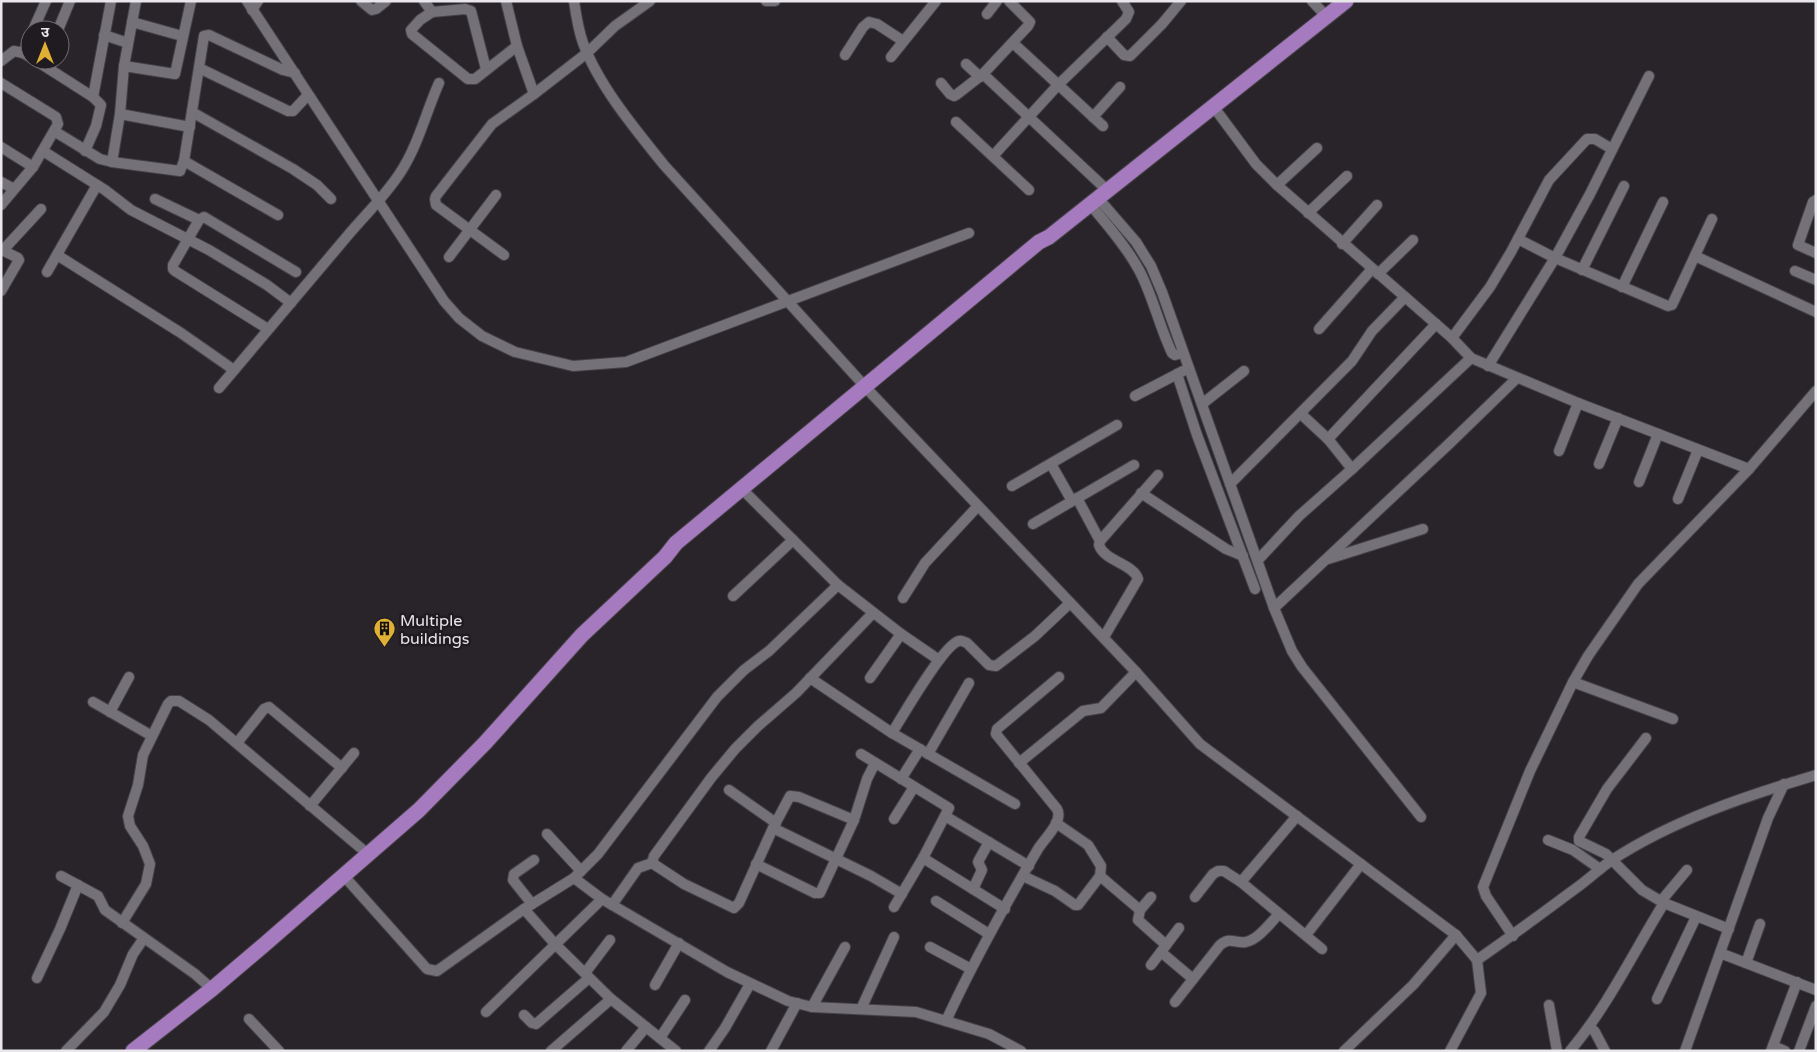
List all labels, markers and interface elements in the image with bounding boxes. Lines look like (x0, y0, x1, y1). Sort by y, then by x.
north arrow (20, 20, 70, 70)
text: उ (41, 24, 50, 41)
place label: Multiple buildings (400, 611, 469, 649)
building icon: Multiple buildings (372, 617, 396, 648)

